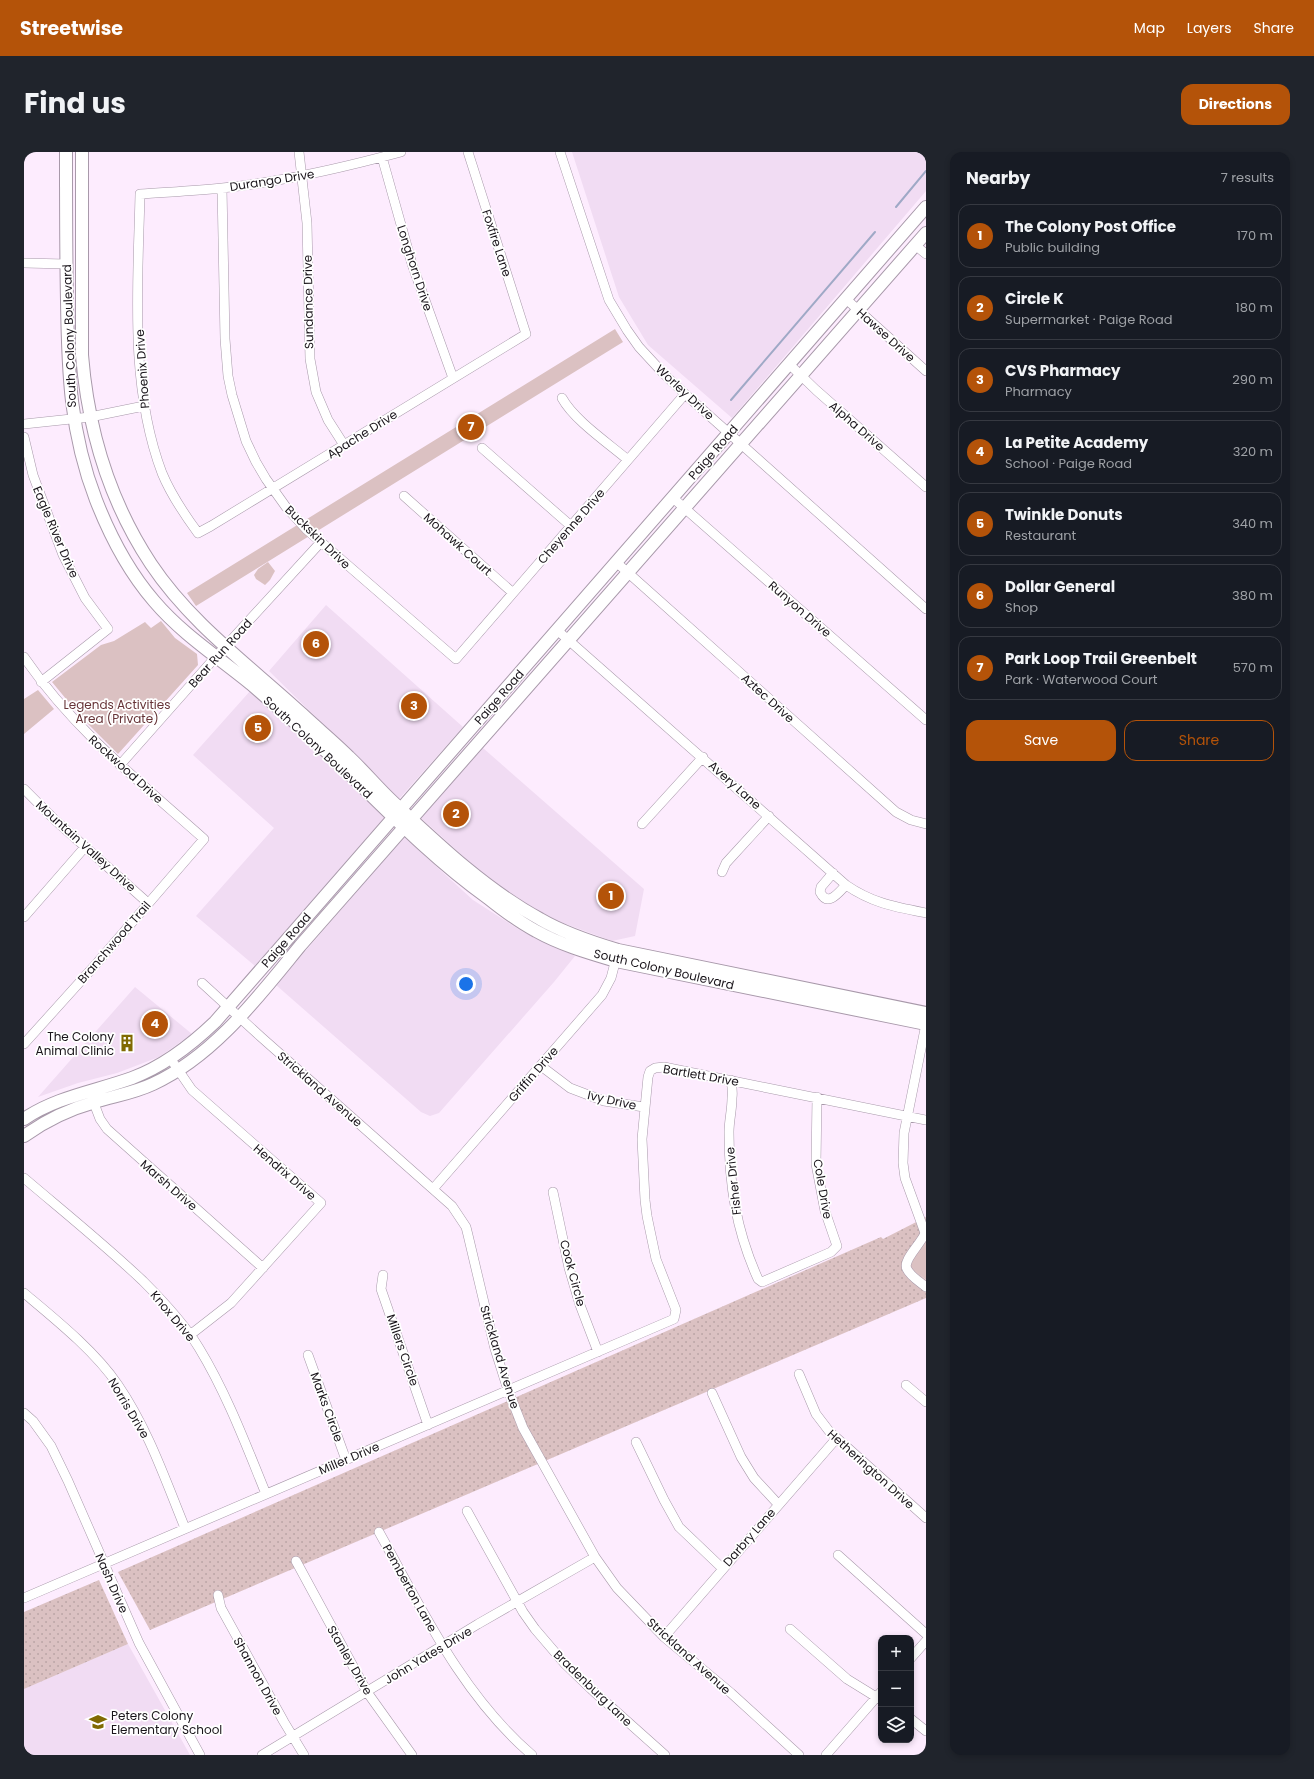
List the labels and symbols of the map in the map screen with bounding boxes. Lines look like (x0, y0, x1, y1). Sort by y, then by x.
street label: Durango Drive (228, 165, 316, 195)
street label: Foxfire Lane (478, 207, 516, 279)
street label: Longhorn Drive (393, 223, 437, 313)
street label: Sundance Drive (299, 255, 317, 349)
street label: South Colony Boulevard (58, 264, 80, 408)
street label: Hawse Drive (853, 304, 919, 366)
street label: Phoenix Drive (131, 329, 153, 409)
street label: Worley Drive (652, 360, 718, 424)
street label: Alpha Drive (826, 397, 888, 455)
street label: Apache Drive (324, 406, 400, 462)
pin: 7 (458, 412, 484, 442)
street label: Paige Road (684, 421, 742, 483)
street label: Eagle River Drive (29, 483, 83, 581)
street label: Cheyenne Drive (534, 485, 608, 567)
street label: Buckskin Drive (282, 501, 354, 573)
street label: Mohawk Court (420, 509, 496, 579)
street label: Runyon Drive (765, 577, 835, 641)
street label: Bear Run Road (184, 615, 256, 691)
pin: 6 (303, 629, 329, 659)
street label: Paige Road (470, 666, 528, 728)
street label: Aztec Drive (738, 670, 798, 726)
pin: 3 (401, 691, 427, 721)
street label: South Colony Boulevard (260, 692, 376, 802)
park label: Legends Activities Area (Private) (64, 696, 170, 727)
pin: 5 (245, 713, 271, 743)
street label: Rockwood Drive (85, 731, 167, 807)
street label: Avery Lane (705, 757, 765, 813)
street label: Mountain Valley Drive (32, 796, 140, 896)
pin: 2 (443, 799, 469, 829)
pin: 1 (598, 881, 624, 911)
street label: Branchwood Trail (73, 897, 155, 987)
street label: Paige Road (257, 909, 315, 971)
street label: South Colony Boulevard (592, 945, 736, 993)
your location (456, 974, 476, 994)
pin: 4 (142, 1009, 168, 1039)
place label: The Colony Animal Clinic (36, 1028, 114, 1059)
building icon: The Colony Animal Clinic (117, 1033, 137, 1053)
street label: Griffin Drive (504, 1043, 562, 1105)
street label: Strickland Avenue (274, 1047, 366, 1131)
street label: Bartlett Drive (662, 1060, 740, 1090)
street label: Ivy Drive (586, 1086, 638, 1114)
street label: Hendrix Drive (250, 1140, 320, 1204)
street label: Fisher Drive (721, 1146, 745, 1216)
street label: Marsh Drive (137, 1156, 201, 1214)
street label: Cole Drive (809, 1158, 837, 1220)
street label: Cook Circle (556, 1238, 590, 1308)
street label: Knox Drive (147, 1287, 199, 1345)
street label: Strickland Avenue (476, 1303, 524, 1411)
street label: Millers Circle (383, 1312, 423, 1388)
street label: Marks Circle (307, 1370, 347, 1444)
street label: Norris Drive (104, 1375, 154, 1441)
street label: Hetherington Drive (824, 1425, 918, 1513)
street label: Miller Drive (316, 1438, 382, 1478)
street label: Darbry Lane (719, 1504, 779, 1570)
street label: Pemberton Lane (379, 1541, 441, 1635)
street label: Nash Drive (91, 1550, 133, 1616)
street label: Strickland Avenue (643, 1614, 735, 1698)
street label: Stanley Drive (323, 1622, 377, 1698)
street label: John Yates Drive (381, 1622, 475, 1688)
street label: Shannon Drive (230, 1634, 286, 1718)
street label: Bradenburg Lane (550, 1646, 636, 1730)
place label: Peters Colony Elementary School (111, 1707, 222, 1738)
school or university icon: Peters Colony Elementary School (88, 1712, 108, 1732)

